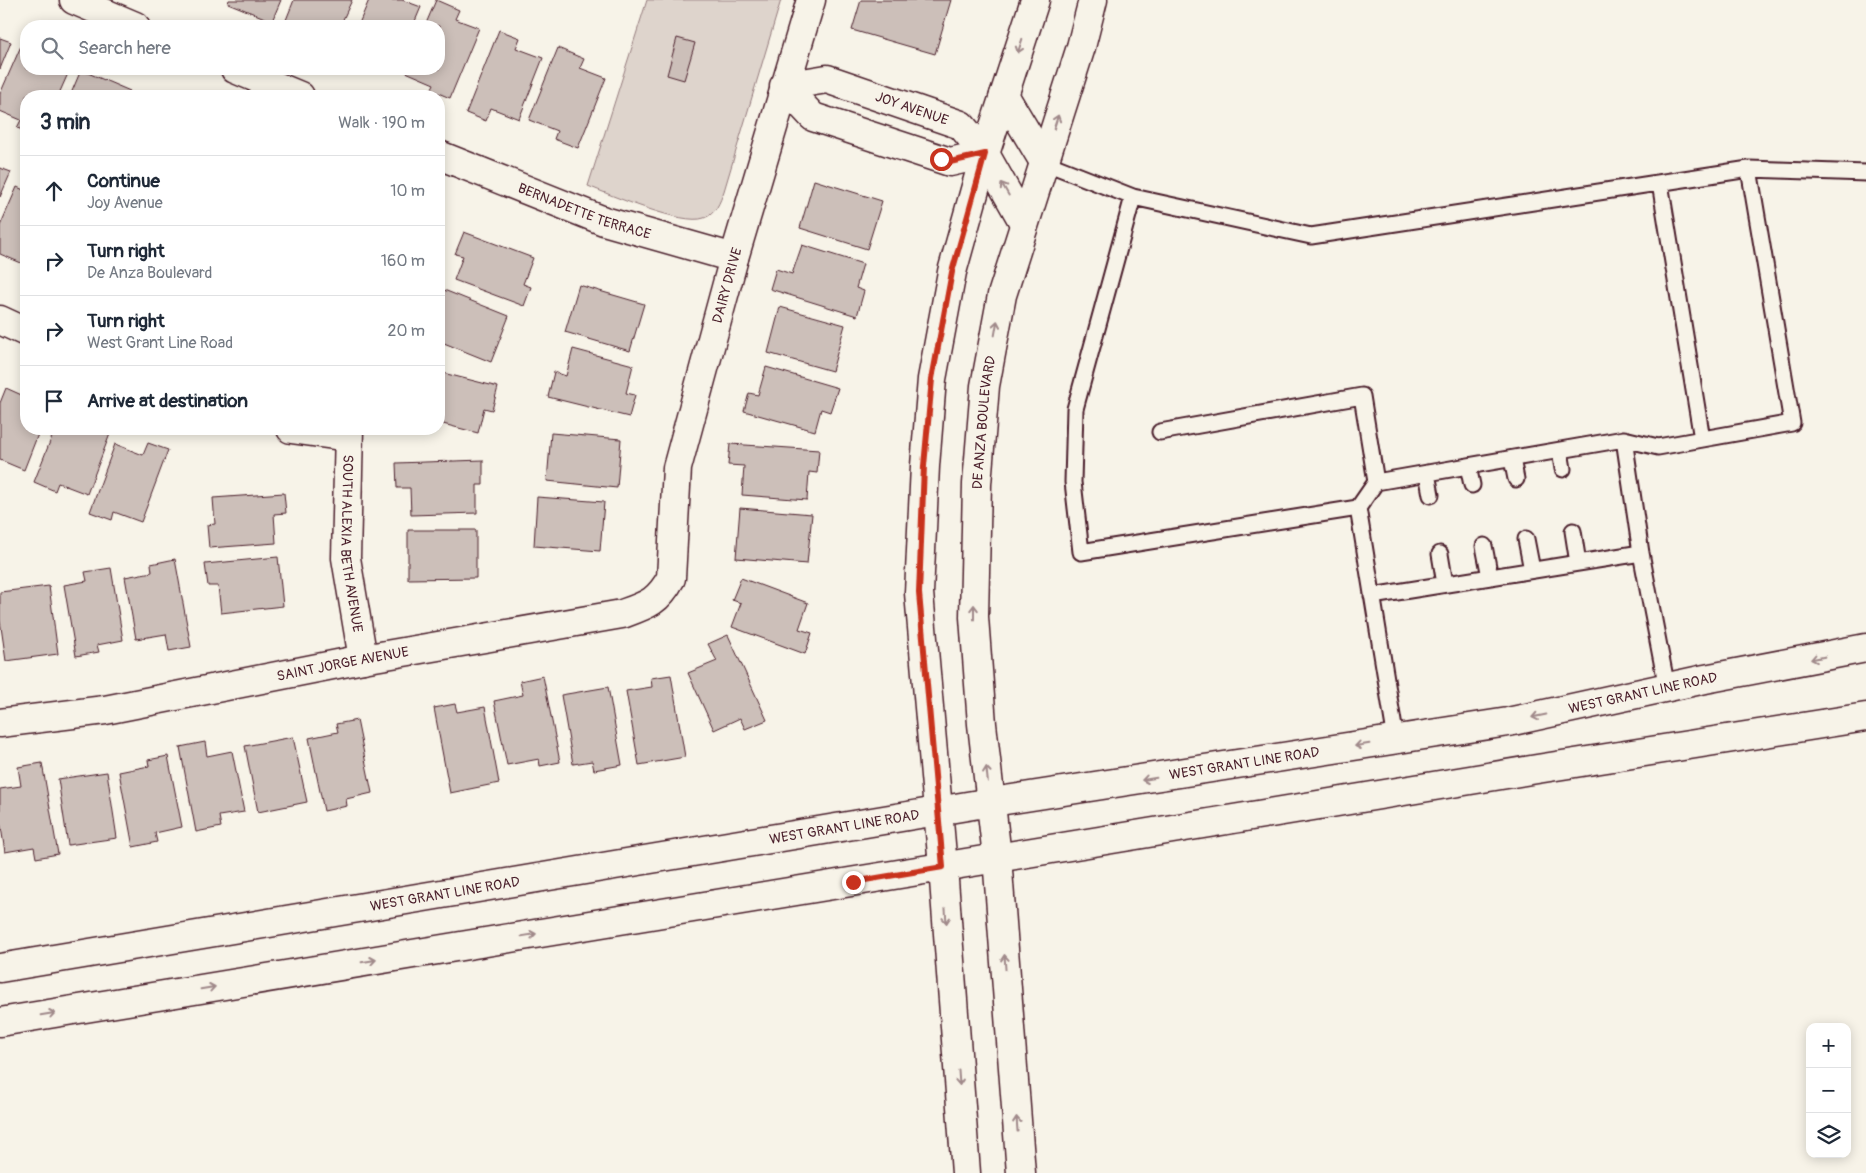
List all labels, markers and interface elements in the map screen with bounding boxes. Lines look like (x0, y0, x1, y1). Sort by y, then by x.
search box (20, 20, 445, 75)
icon: search (38, 34, 66, 62)
text: Search here (78, 36, 171, 60)
one-way arrow (1015, 38, 1024, 54)
street label: JOY AVENUE (873, 88, 951, 129)
text: 3 min (40, 109, 90, 136)
text: Walk · 190 m (338, 113, 425, 133)
one-way arrow (1052, 115, 1062, 131)
route start (930, 148, 953, 171)
text: Continue (87, 169, 160, 193)
icon: ahead (40, 177, 68, 205)
street label: BERNADETTE TERRACE (515, 179, 653, 243)
text: 10 m (390, 181, 425, 201)
one-way arrow (999, 182, 1009, 196)
text: Joy Avenue (87, 193, 163, 213)
text: Turn right (87, 239, 165, 263)
street label: DAIRY DRIVE (709, 246, 746, 325)
icon: right (40, 247, 68, 275)
text: 160 m (381, 251, 425, 271)
text: De Anza Boulevard (87, 263, 212, 283)
text: Turn right (87, 309, 165, 333)
icon: right (40, 317, 68, 345)
text: 20 m (387, 321, 425, 341)
one-way arrow (991, 321, 1001, 337)
text: West Grant Line Road (87, 333, 233, 353)
street label: DE ANZA BOULEVARD (969, 354, 999, 489)
icon: arrive (40, 387, 68, 415)
text: Arrive at destination (87, 389, 248, 413)
street label: SOUTH ALEXIA BETH AVENUE (337, 455, 366, 634)
one-way arrow (969, 604, 979, 620)
street label: SAINT JORGE AVENUE (275, 643, 410, 685)
one-way arrow (1811, 653, 1827, 663)
street label: WEST GRANT LINE ROAD (1567, 669, 1719, 718)
one-way arrow (1532, 712, 1548, 721)
one-way arrow (1354, 741, 1370, 751)
street label: WEST GRANT LINE ROAD (1168, 743, 1321, 783)
one-way arrow (982, 766, 992, 782)
one-way arrow (1142, 774, 1158, 784)
street label: WEST GRANT LINE ROAD (768, 806, 921, 848)
route end (842, 871, 865, 894)
street label: WEST GRANT LINE ROAD (369, 873, 521, 915)
one-way arrow (942, 908, 951, 924)
one-way arrow (521, 930, 537, 940)
one-way arrow (1000, 955, 1010, 971)
one-way arrow (360, 956, 376, 966)
one-way arrow (200, 982, 216, 992)
one-way arrow (40, 1009, 56, 1019)
map controls (1806, 1023, 1851, 1158)
button: + (1806, 1023, 1851, 1068)
button: − (1806, 1068, 1851, 1113)
one-way arrow (954, 1070, 964, 1086)
button: layers (1806, 1113, 1851, 1158)
one-way arrow (1013, 1117, 1022, 1133)

